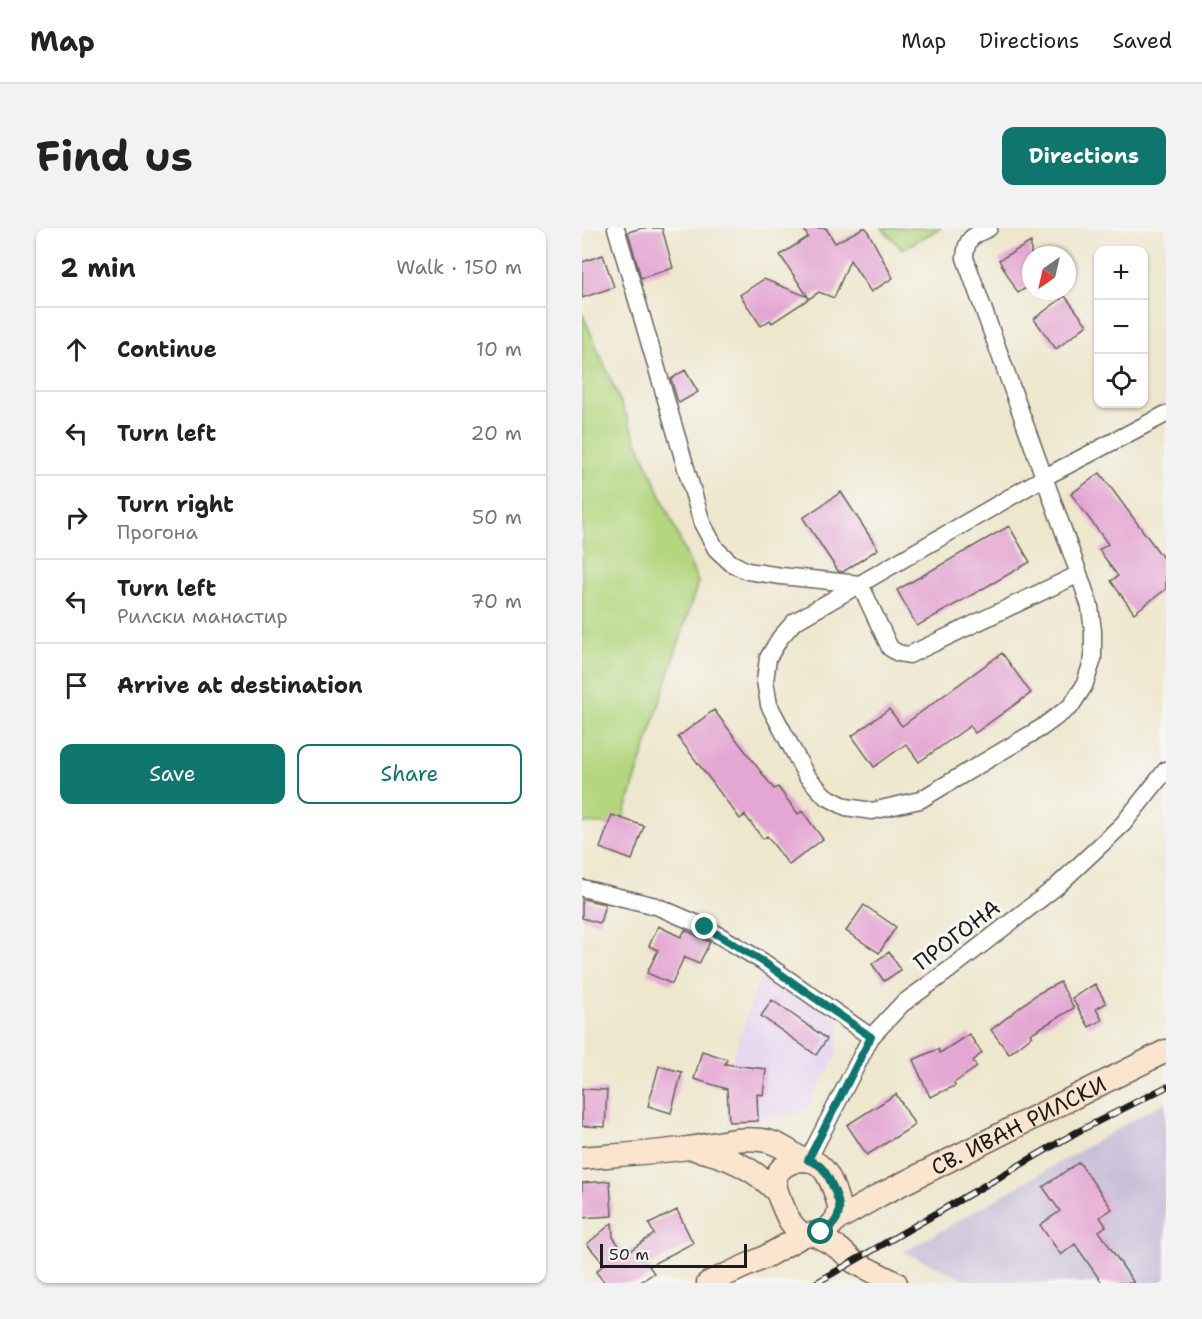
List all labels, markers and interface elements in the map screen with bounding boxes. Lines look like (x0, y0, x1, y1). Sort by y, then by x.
text: Map (30, 22, 95, 60)
text: Map (901, 27, 946, 55)
text: Directions (979, 27, 1079, 55)
text: Saved (1112, 27, 1172, 55)
button: Directions (1002, 127, 1166, 185)
text: Find us (36, 128, 193, 184)
north arrow (1022, 246, 1076, 300)
map controls (1094, 246, 1148, 408)
button: + (1094, 246, 1148, 300)
text: 2 min (60, 250, 136, 285)
text: Walk · 150 m (396, 254, 522, 280)
button: − (1094, 300, 1148, 354)
icon: ahead (60, 333, 93, 366)
text: Continue (117, 335, 217, 364)
text: 10 m (476, 336, 522, 362)
button: locate (1094, 354, 1148, 408)
icon: left (60, 417, 93, 450)
text: Turn left (117, 419, 216, 448)
text: 20 m (471, 420, 522, 446)
text: Turn right (117, 490, 234, 519)
icon: right (60, 501, 93, 534)
text: 50 m (472, 504, 522, 530)
text: Прогона (117, 519, 198, 545)
text: Turn left (117, 574, 216, 603)
icon: left (60, 585, 93, 618)
text: 70 m (470, 588, 522, 614)
text: Рилски манастир (117, 603, 288, 629)
icon: arrive (60, 669, 93, 702)
text: Arrive at destination (117, 671, 363, 700)
button: Save (60, 744, 285, 804)
button: Share (297, 744, 522, 804)
street label: ПРОГОНА (908, 893, 1006, 977)
route end (691, 913, 717, 939)
street label: СВ. ИВАН РИЛСКИ (926, 1069, 1111, 1182)
route start (807, 1218, 833, 1244)
scale bar (600, 1241, 747, 1268)
text: 50 m (609, 1244, 649, 1265)

